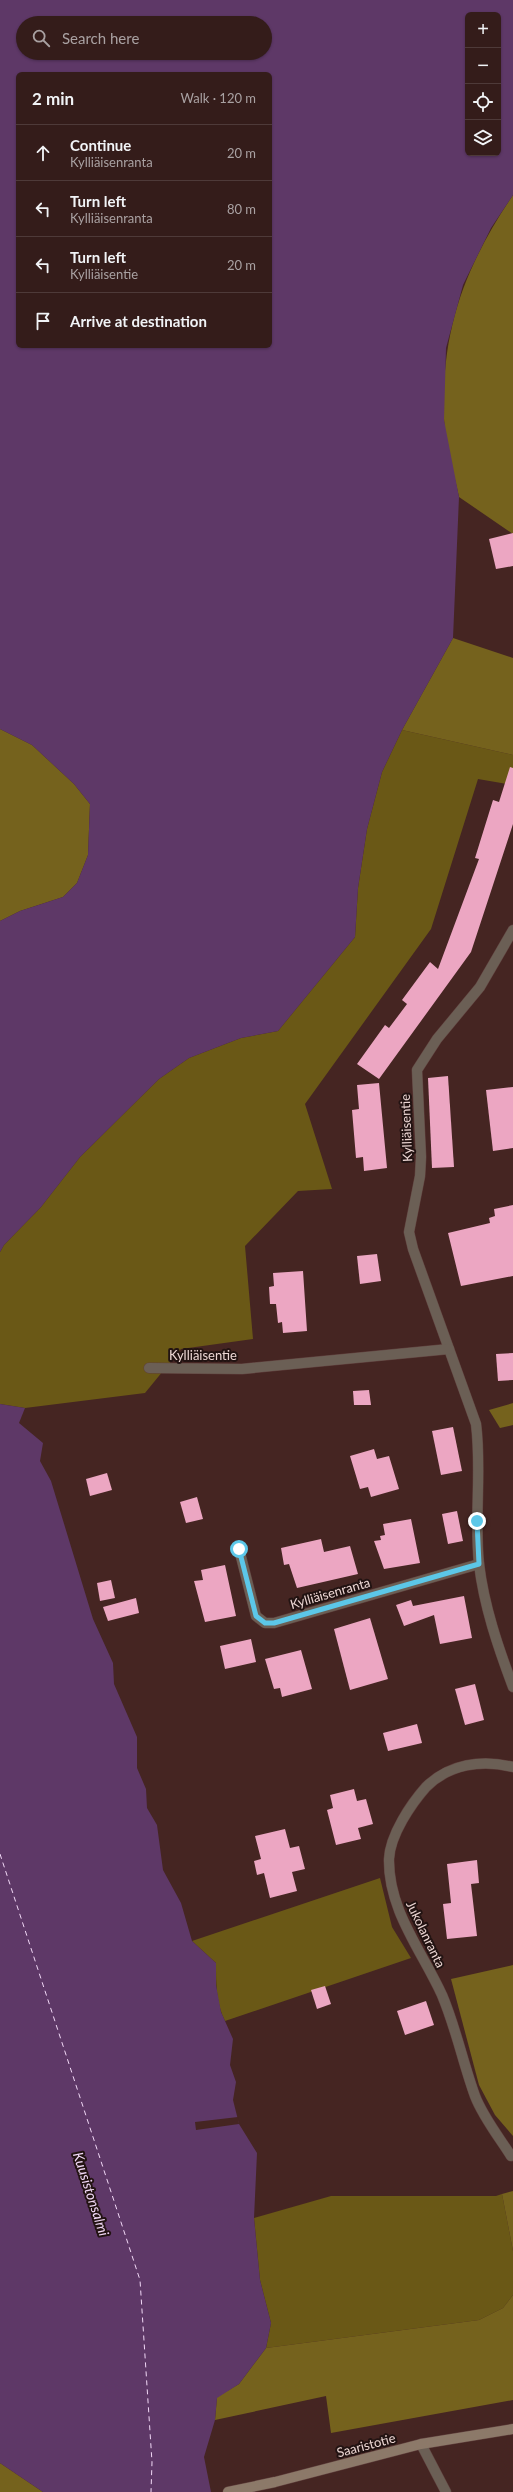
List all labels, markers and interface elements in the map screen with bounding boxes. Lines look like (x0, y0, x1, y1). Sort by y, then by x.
map controls (465, 12, 501, 156)
button: + (465, 12, 501, 48)
search box (16, 16, 272, 60)
icon: search (30, 27, 52, 49)
text: Search here (62, 29, 139, 47)
button: − (465, 48, 501, 84)
button: locate (465, 84, 501, 120)
text: 2 min (32, 88, 74, 109)
text: Walk · 120 m (180, 90, 256, 106)
button: layers (465, 120, 501, 156)
text: Continue (70, 136, 131, 154)
icon: ahead (32, 142, 54, 164)
text: 20 m (227, 145, 256, 161)
text: Kylliäisenranta (70, 154, 153, 170)
text: Turn left (70, 192, 126, 210)
icon: left (32, 198, 54, 220)
text: 80 m (227, 201, 256, 217)
text: Kylliäisenranta (70, 210, 153, 226)
text: Turn left (70, 248, 126, 266)
icon: left (32, 254, 54, 276)
text: 20 m (227, 257, 256, 273)
text: Kylliäisentie (70, 266, 138, 282)
icon: arrive (32, 310, 54, 332)
text: Arrive at destination (70, 312, 207, 330)
street label: Kylliäisentie (397, 1094, 415, 1162)
street label: Kylliäisentie (169, 1347, 237, 1363)
route end (468, 1512, 486, 1530)
route start (230, 1540, 248, 1558)
street label: Kylliäisenranta (288, 1574, 372, 1612)
street label: Jukolanranta (403, 1898, 449, 1970)
water label: Kuusistonsalmi (70, 2150, 113, 2239)
street label: Saaristotie (335, 2429, 397, 2461)

